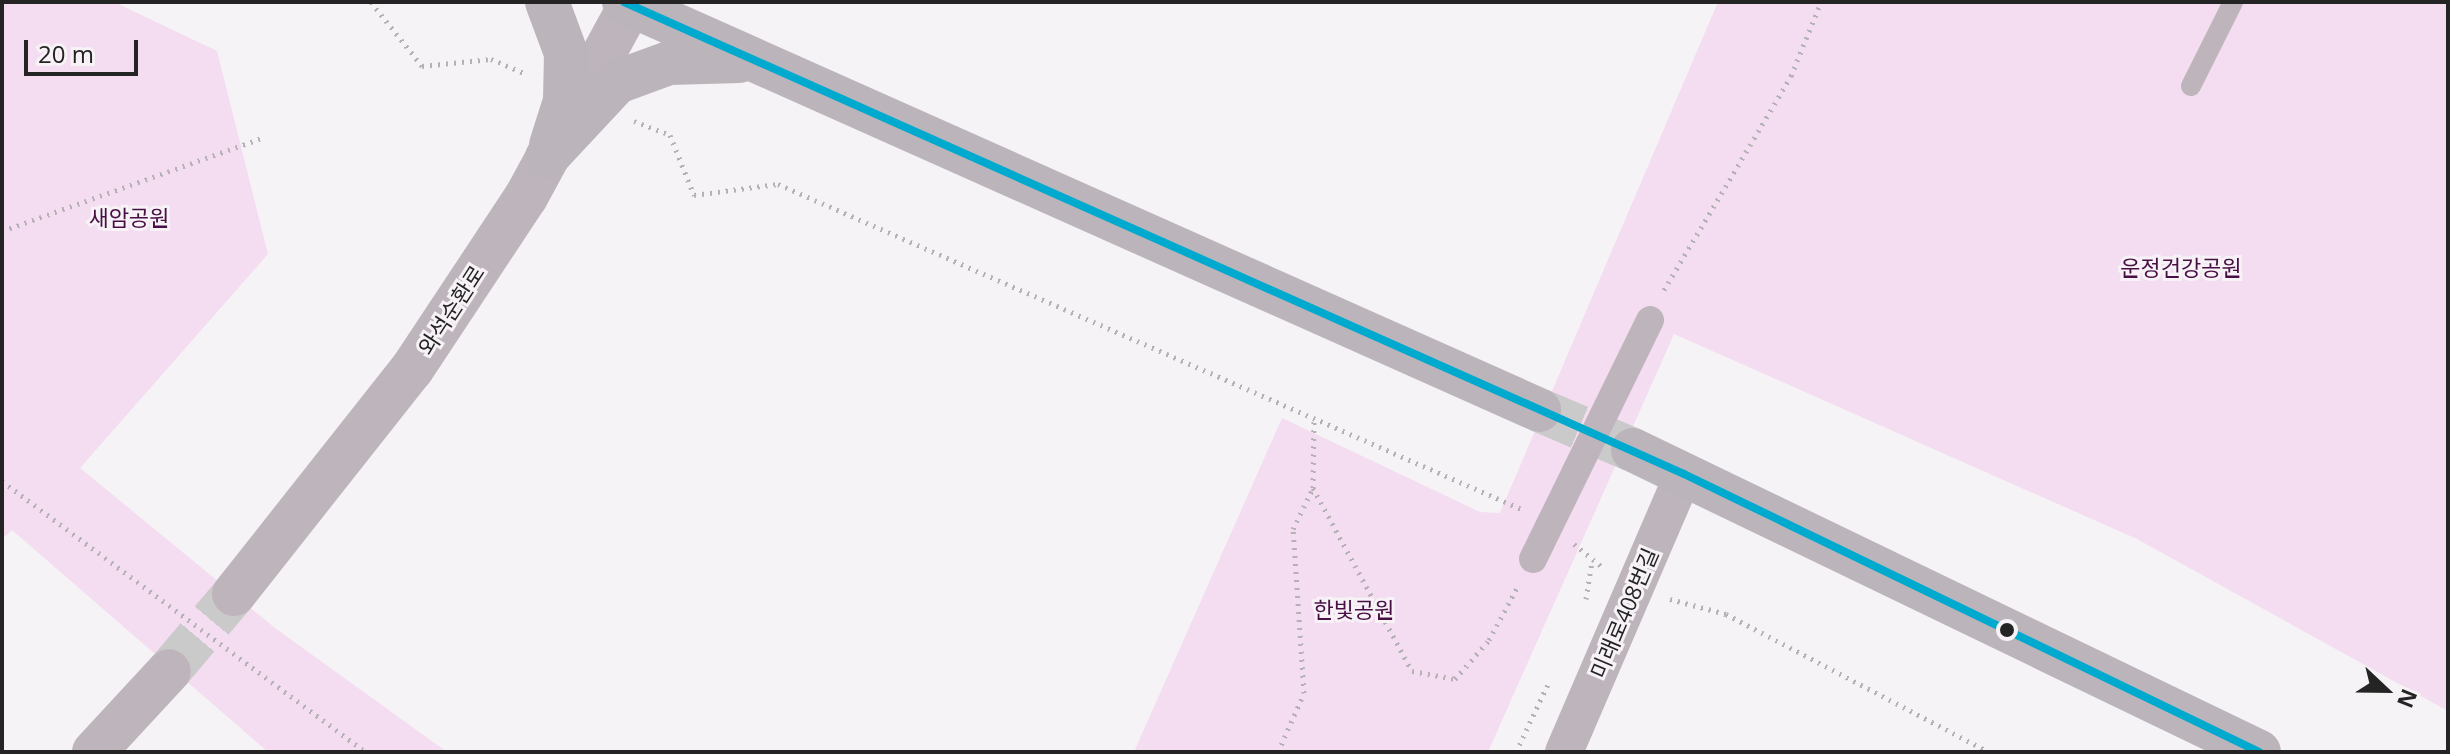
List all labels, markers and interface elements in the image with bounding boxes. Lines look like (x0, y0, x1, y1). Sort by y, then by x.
scale bar (28, 24, 142, 74)
text: 20 m (38, 37, 94, 70)
park label: 새암공원 (89, 205, 169, 231)
park label: 운정건강공원 (2120, 255, 2242, 281)
street label: 와석순환로 (412, 260, 490, 360)
street label: 미래로408번길 (1585, 544, 1663, 682)
park label: 한빛공원 (1314, 597, 1394, 623)
unlabelled marker (1999, 622, 2015, 638)
north arrow (2346, 650, 2426, 730)
text: N (2391, 685, 2426, 713)

